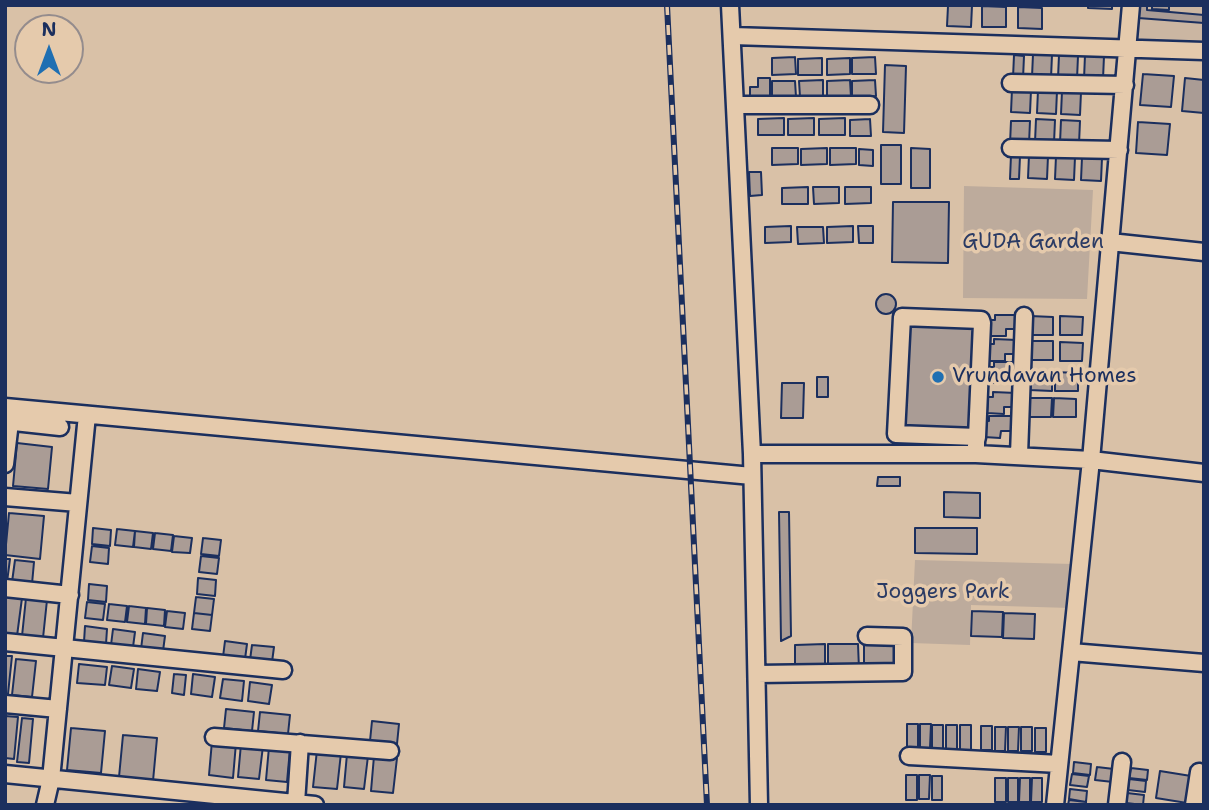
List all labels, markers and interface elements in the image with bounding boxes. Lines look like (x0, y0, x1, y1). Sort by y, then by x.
north arrow (14, 14, 84, 84)
text: N (41, 17, 57, 42)
park label: GUDA Garden (962, 230, 1104, 256)
place label: Vrundavan Homes (952, 364, 1137, 390)
marker: Vrundavan Homes (930, 369, 946, 385)
park label: Joggers Park (876, 580, 1010, 606)

